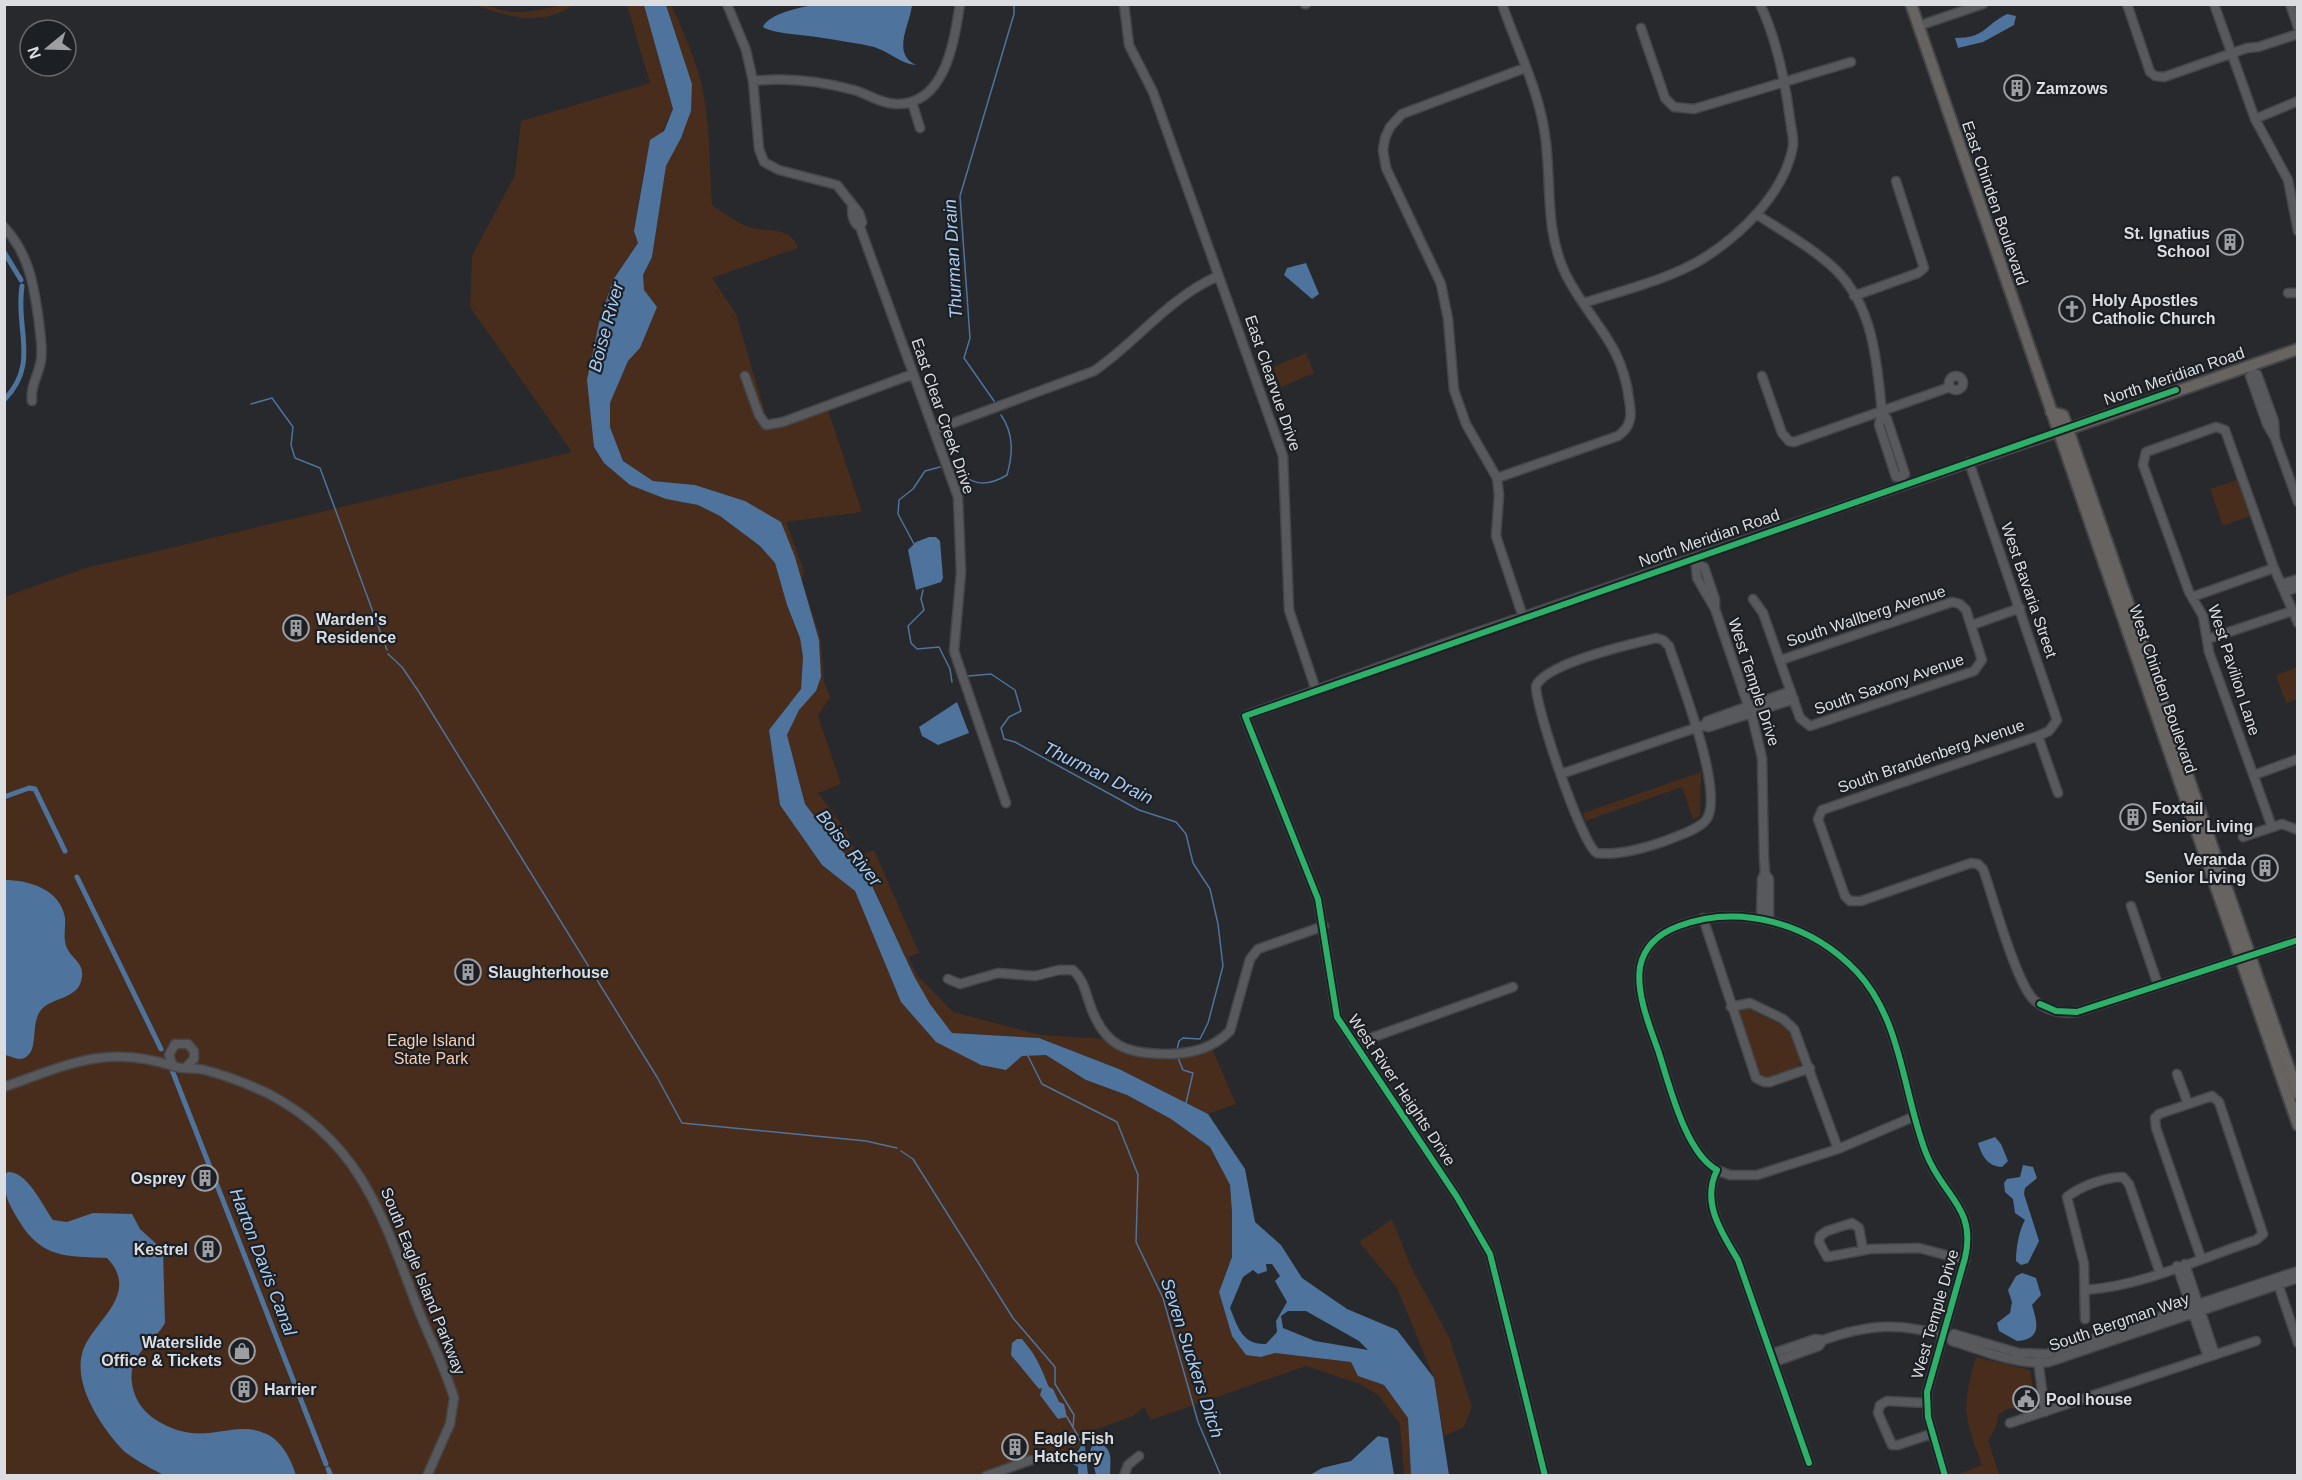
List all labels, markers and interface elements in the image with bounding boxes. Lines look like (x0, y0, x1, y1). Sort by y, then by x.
north arrow (18, 18, 78, 78)
text: N (24, 44, 44, 61)
building icon: Zamzows (2002, 73, 2032, 103)
place label: Zamzows (2036, 80, 2108, 97)
street label: East Chinden Boulevard (1959, 119, 2031, 287)
water label: Thurman Drain (940, 199, 966, 319)
place label: St. Ignatius School (2124, 225, 2210, 260)
building icon: St. Ignatius School (2215, 227, 2245, 257)
water label: Boise River (584, 279, 628, 374)
place label: Holy Apostles Catholic Church (2092, 292, 2216, 327)
church icon: Holy Apostles Catholic Church (2057, 294, 2087, 324)
street label: East Clearvue Drive (1242, 313, 1304, 453)
street label: East Clear Creek Drive (908, 336, 978, 496)
street label: North Meridian Road (2101, 344, 2247, 408)
street label: North Meridian Road (1636, 506, 1782, 570)
street label: West Bavaria Street (1998, 520, 2060, 660)
street label: South Wallberg Avenue (1784, 582, 1948, 650)
street label: West Pavilion Lane (2205, 602, 2263, 738)
street label: West Chinden Boulevard (2126, 603, 2200, 775)
place label: Warden's Residence (316, 611, 396, 646)
building icon: Warden's Residence (281, 613, 311, 643)
street label: West Temple Drive (1725, 616, 1783, 748)
street label: South Saxony Avenue (1812, 650, 1966, 718)
street label: South Brandenberg Avenue (1835, 716, 2027, 796)
water label: Thurman Drain (1040, 738, 1156, 808)
place label: Foxtail Senior Living (2152, 800, 2253, 835)
building icon: Foxtail Senior Living (2118, 802, 2148, 832)
water label: Boise River (812, 806, 886, 891)
place label: Veranda Senior Living (2145, 851, 2246, 886)
building icon: Veranda Senior Living (2250, 853, 2280, 883)
building icon: Slaughterhouse (453, 957, 483, 987)
place label: Slaughterhouse (488, 964, 609, 981)
street label: West River Heights Drive (1345, 1011, 1459, 1169)
park label: Eagle Island State Park (387, 1032, 475, 1067)
building icon: Osprey (190, 1163, 220, 1193)
place label: Osprey (131, 1170, 186, 1187)
street label: South Eagle Island Parkway (378, 1185, 468, 1377)
water label: Harton Davis Canal (226, 1186, 301, 1339)
building icon: Kestrel (193, 1234, 223, 1264)
place label: Kestrel (134, 1241, 188, 1258)
street label: West Temple Drive (1908, 1247, 1962, 1381)
water label: Seven Suckers Ditch (1157, 1275, 1227, 1441)
street label: South Bergman Way (2047, 1290, 2191, 1354)
place label: Waterslide Office & Tickets (101, 1334, 222, 1369)
shop icon: Waterslide Office & Tickets (227, 1336, 257, 1366)
building icon: Harrier (229, 1374, 259, 1404)
place label: Harrier (264, 1381, 316, 1398)
public building icon: Pool house (2011, 1384, 2041, 1414)
place label: Pool house (2046, 1391, 2132, 1408)
place label: Eagle Fish Hatchery (1034, 1430, 1114, 1465)
building icon: Eagle Fish Hatchery (1000, 1432, 1030, 1462)

